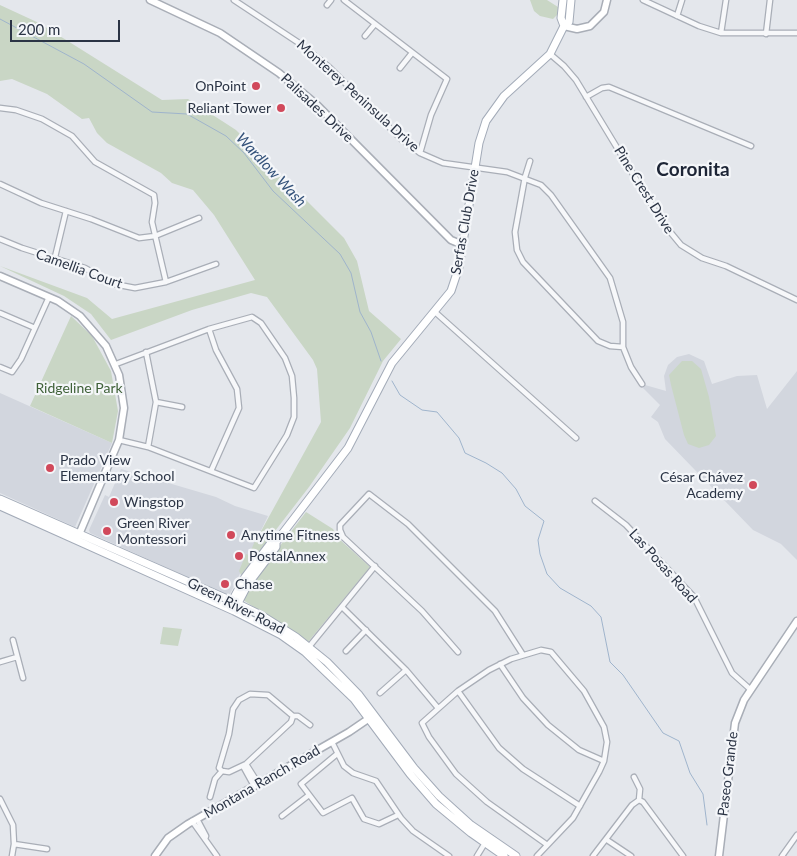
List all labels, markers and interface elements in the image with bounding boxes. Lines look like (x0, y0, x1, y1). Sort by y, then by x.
scale bar (12, 10, 122, 42)
text: 200 m (18, 20, 60, 38)
street label: Monterey Peninsula Drive (293, 37, 423, 155)
street label: Palisades Drive (277, 70, 357, 146)
place label: OnPoint (195, 78, 246, 94)
marker: OnPoint (250, 80, 262, 92)
place label: Reliant Tower (188, 100, 271, 116)
marker: Reliant Tower (275, 102, 287, 114)
water label: Wardlow Wash (232, 129, 310, 211)
street label: Pine Crest Drive (610, 143, 678, 237)
district label: Coronita (656, 159, 730, 181)
street label: Serfas Club Drive (447, 168, 483, 276)
street label: Camellia Court (33, 246, 125, 292)
park label: Ridgeline Park (35, 380, 123, 396)
place label: Prado View Elementary School (60, 452, 174, 484)
marker: Prado View Elementary School (44, 462, 56, 474)
place label: César Chávez Academy (660, 469, 743, 502)
marker: César Chávez Academy (747, 479, 759, 491)
place label: Wingstop (124, 494, 184, 510)
marker: Wingstop (108, 496, 120, 508)
place label: Green River Montessori (117, 515, 190, 548)
marker: Green River Montessori (101, 525, 113, 537)
street label: Las Posas Road (625, 526, 701, 606)
place label: Anytime Fitness (241, 527, 340, 543)
marker: Anytime Fitness (225, 529, 237, 541)
place label: PostalAnnex (249, 548, 326, 564)
marker: PostalAnnex (233, 550, 245, 562)
street label: Green River Road (184, 574, 288, 638)
place label: Chase (235, 576, 273, 592)
marker: Chase (219, 578, 231, 590)
street label: Paseo Grande (714, 731, 742, 817)
street label: Montana Ranch Road (201, 742, 323, 822)

